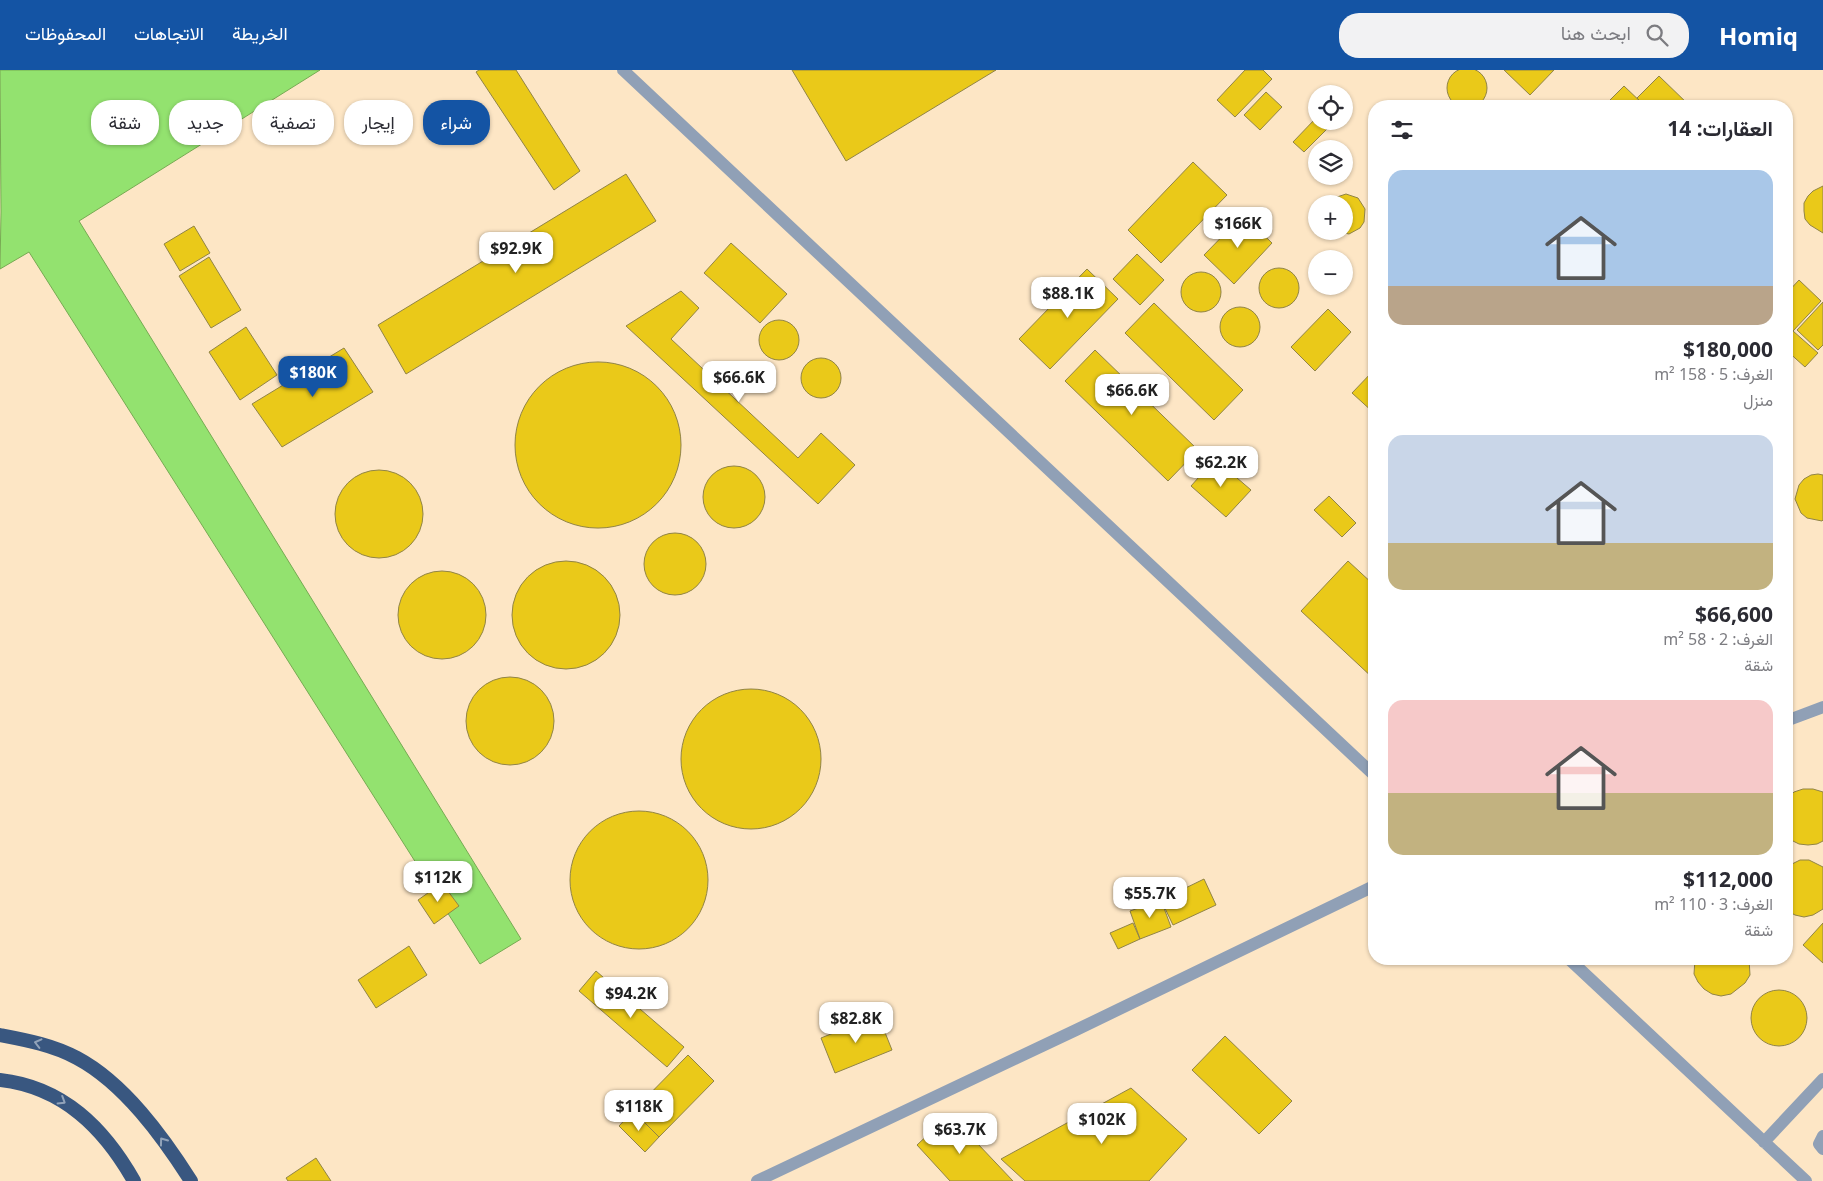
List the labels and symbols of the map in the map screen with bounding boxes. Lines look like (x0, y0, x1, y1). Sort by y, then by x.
pin: $166K (1203, 206, 1273, 249)
pin: $92.9K (475, 232, 557, 274)
pin: $88.1K (1027, 276, 1109, 319)
pin: $180K (278, 356, 348, 398)
pin: $66.6K (698, 360, 780, 403)
pin: $66.6K (1091, 374, 1173, 416)
pin: $62.2K (1180, 446, 1262, 488)
pin: $112K (403, 860, 473, 903)
pin: $55.7K (1109, 876, 1191, 919)
pin: $94.2K (590, 976, 672, 1019)
pin: $82.8K (815, 1002, 897, 1044)
one-way arrow (34, 1038, 43, 1049)
pin: $118K (604, 1090, 674, 1132)
one-way arrow (57, 1094, 66, 1104)
pin: $102K (1067, 1102, 1137, 1145)
pin: $63.7K (919, 1112, 1001, 1155)
one-way arrow (160, 1137, 169, 1147)

